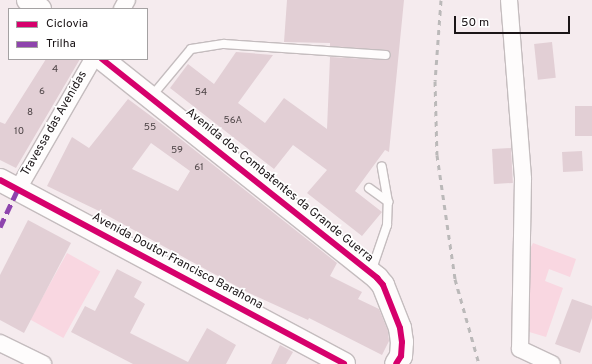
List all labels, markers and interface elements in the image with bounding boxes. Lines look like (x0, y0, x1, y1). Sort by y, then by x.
legend (8, 8, 148, 60)
scale bar (456, 8, 572, 34)
text: 50 m (461, 15, 489, 31)
text: Ciclovia (46, 16, 88, 32)
text: Trilha (46, 36, 76, 52)
house number: 4 (52, 64, 58, 76)
street label: Travessa das Avenidas (19, 69, 91, 179)
house number: 6 (39, 86, 45, 98)
house number: 54 (195, 87, 207, 99)
street label: Avenida dos Combatentes da Grande Guerra (182, 106, 376, 266)
house number: 8 (27, 107, 33, 119)
house number: 56A (224, 115, 242, 127)
house number: 55 (144, 122, 156, 134)
house number: 10 (14, 126, 24, 138)
house number: 59 (171, 145, 183, 157)
house number: 61 (194, 162, 204, 174)
street label: Avenida Doutor Francisco Barahona (89, 211, 265, 313)

